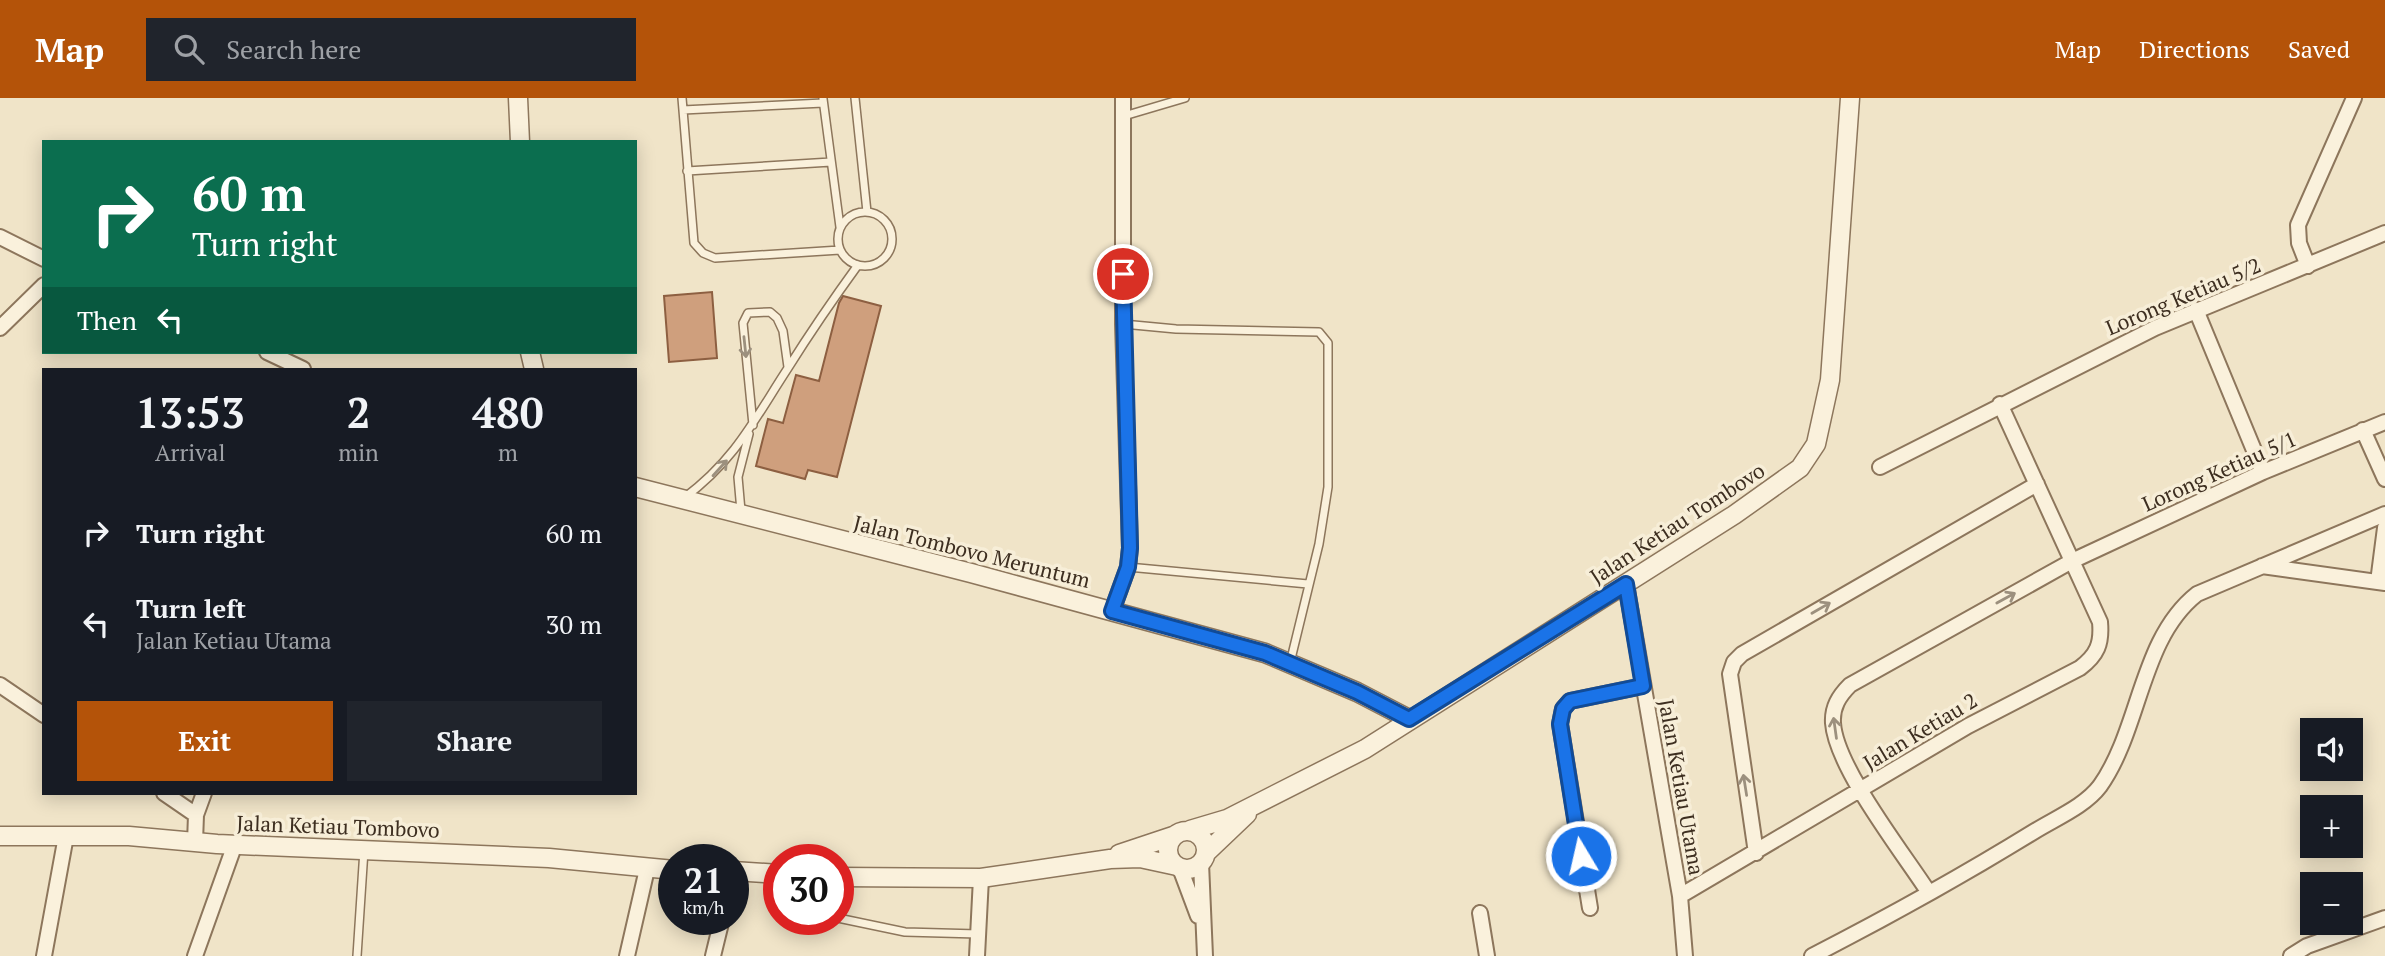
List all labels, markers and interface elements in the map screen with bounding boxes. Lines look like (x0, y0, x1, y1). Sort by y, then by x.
search box (146, 18, 636, 81)
text: Map (35, 28, 104, 71)
icon: search (170, 30, 208, 68)
text: Search here (226, 32, 361, 66)
text: Map (2055, 33, 2101, 65)
text: Directions (2139, 33, 2250, 65)
text: Saved (2288, 33, 2350, 65)
text: 60 m (192, 160, 306, 225)
icon: right (77, 168, 168, 259)
text: Turn right (192, 223, 338, 265)
pin (1093, 244, 1153, 304)
street label: Lorong Ketiau 5/2 (2101, 251, 2265, 341)
icon: arrive (1104, 255, 1142, 293)
icon: left (151, 301, 189, 339)
text: Then (77, 303, 137, 337)
one-way arrow (739, 336, 752, 358)
text: 13:53 (136, 384, 245, 440)
text: 2 (347, 384, 370, 440)
text: 480 (472, 384, 543, 440)
street label: Lorong Ketiau 5/1 (2137, 424, 2301, 518)
text: Arrival (155, 437, 225, 468)
text: min (338, 437, 379, 468)
text: m (498, 437, 518, 468)
street label: Jalan Ketiau Tombovo (1584, 456, 1770, 590)
one-way arrow (712, 459, 728, 477)
street label: Jalan Tombovo Meruntum (851, 508, 1093, 594)
icon: right (77, 514, 115, 552)
text: Turn right (136, 516, 265, 550)
text: 60 m (546, 516, 602, 550)
text: Turn left (136, 591, 246, 625)
one-way arrow (1995, 591, 2015, 605)
one-way arrow (1810, 601, 1830, 615)
icon: left (77, 605, 115, 643)
text: 30 m (546, 607, 602, 641)
text: Jalan Ketiau Utama (136, 625, 332, 656)
street label: Jalan Ketiau 2 (1858, 686, 1982, 776)
street label: Jalan Ketiau Utama (1653, 697, 1711, 878)
button: Exit (77, 701, 333, 781)
button: Share (347, 701, 602, 781)
one-way arrow (1829, 717, 1842, 740)
map controls (2300, 718, 2363, 935)
button: sound (2300, 718, 2363, 781)
one-way arrow (1739, 774, 1752, 797)
button: + (2300, 795, 2363, 858)
street label: Jalan Ketiau Tombovo (236, 808, 440, 844)
position arrow (1544, 819, 1618, 893)
speed limit sign: 30 (763, 844, 854, 935)
text: 21 (684, 857, 723, 903)
button: − (2300, 872, 2363, 935)
text: km/h (683, 895, 724, 919)

